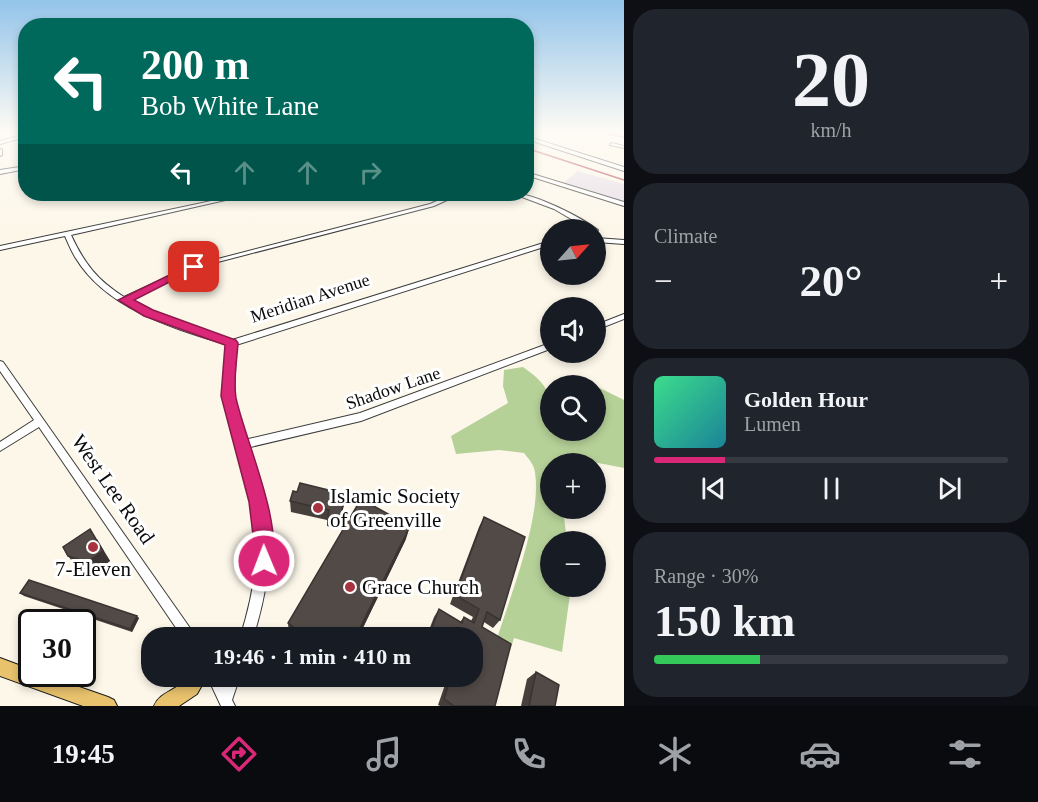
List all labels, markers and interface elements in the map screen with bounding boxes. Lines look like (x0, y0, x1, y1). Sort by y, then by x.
text: 20 (792, 36, 870, 123)
icon: left (42, 42, 120, 120)
text: 200 m (141, 42, 250, 88)
text: Bob White Lane (141, 91, 319, 121)
text: km/h (810, 119, 852, 141)
icon: left (165, 156, 198, 189)
icon: ahead (228, 156, 261, 189)
icon: ahead (291, 156, 324, 189)
icon: right (354, 156, 387, 189)
north arrow (540, 219, 606, 285)
map controls (540, 219, 606, 597)
text: Climate (654, 225, 717, 247)
pin (168, 241, 219, 292)
icon: arrive (177, 250, 210, 283)
text: 20° (800, 256, 863, 306)
text: − (654, 263, 673, 299)
text: + (989, 263, 1008, 299)
street label: Meridian Avenue (248, 269, 372, 327)
button: sound (540, 297, 606, 363)
street label: Shadow Lane (343, 363, 443, 413)
button: search (540, 375, 606, 441)
text: Golden Hour (744, 387, 868, 412)
text: Lumen (744, 413, 801, 435)
street label: West Lee Road (67, 430, 160, 549)
button: + (540, 453, 606, 519)
icon: previous (697, 472, 730, 505)
icon: pause (815, 472, 848, 505)
icon: next (933, 472, 966, 505)
place label: Islamic Society of Greenville (330, 484, 461, 532)
marker: Islamic Society of Greenville (311, 501, 325, 515)
position arrow (232, 529, 296, 593)
button: − (540, 531, 606, 597)
marker: 7-Eleven (86, 540, 100, 554)
place label: 7-Eleven (55, 557, 131, 581)
text: Range · 30% (654, 565, 758, 587)
place label: Grace Church (362, 575, 480, 599)
marker: Grace Church (343, 580, 357, 594)
text: 150 km (654, 596, 795, 646)
speed limit sign: 30 (18, 609, 96, 687)
text: 19:46 · 1 min · 410 m (213, 644, 411, 669)
icon: directions (218, 733, 260, 775)
icon: music (363, 733, 405, 775)
icon: phone (508, 733, 550, 775)
icon: climate (654, 733, 696, 775)
icon: car (799, 733, 841, 775)
icon: filters (944, 733, 986, 775)
text: 19:45 (52, 739, 115, 769)

